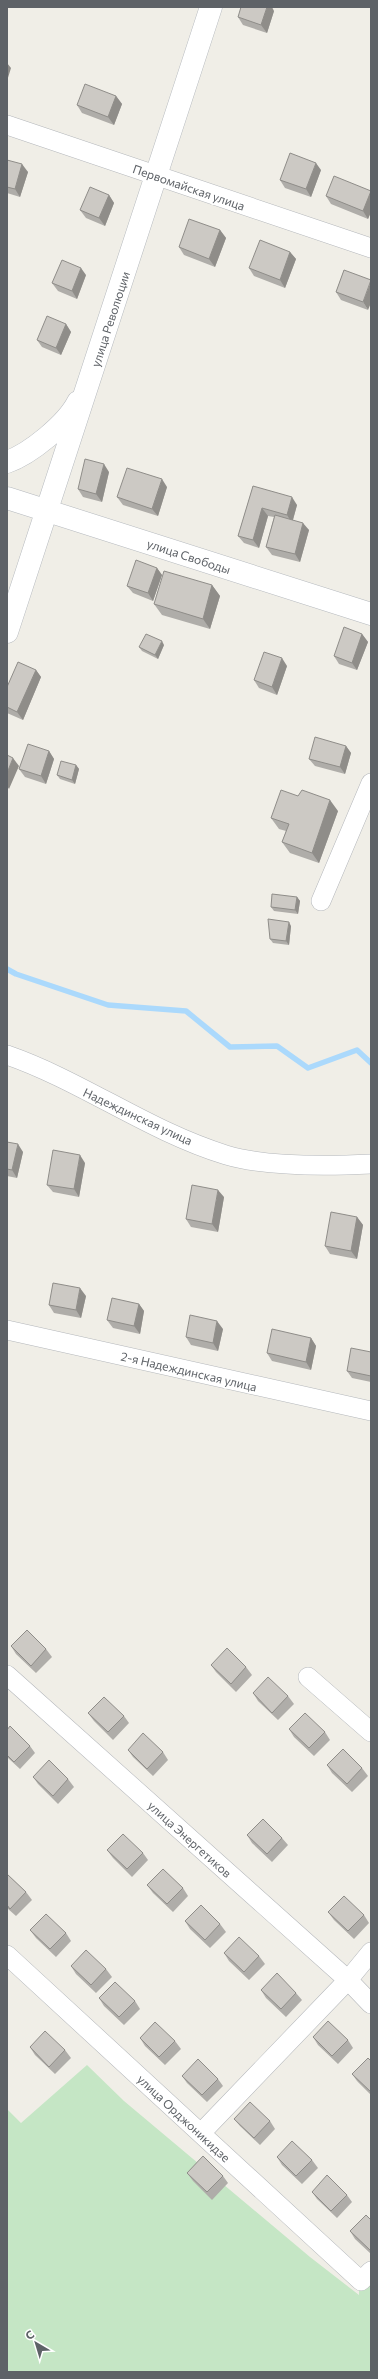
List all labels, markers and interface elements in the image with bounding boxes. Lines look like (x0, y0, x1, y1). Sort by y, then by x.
street label: Первомайская улица (131, 161, 247, 213)
street label: улица Революции (88, 269, 132, 369)
street label: улица Свободы (145, 536, 233, 576)
street label: Надеждинская улица (81, 1085, 195, 1147)
street label: 2-я Надеждинская улица (120, 1349, 258, 1393)
street label: улица Энергетиков (145, 1798, 235, 1880)
street label: улица Орджоникидзе (135, 2071, 233, 2165)
north arrow (16, 2323, 56, 2363)
text: С (23, 2327, 37, 2342)

